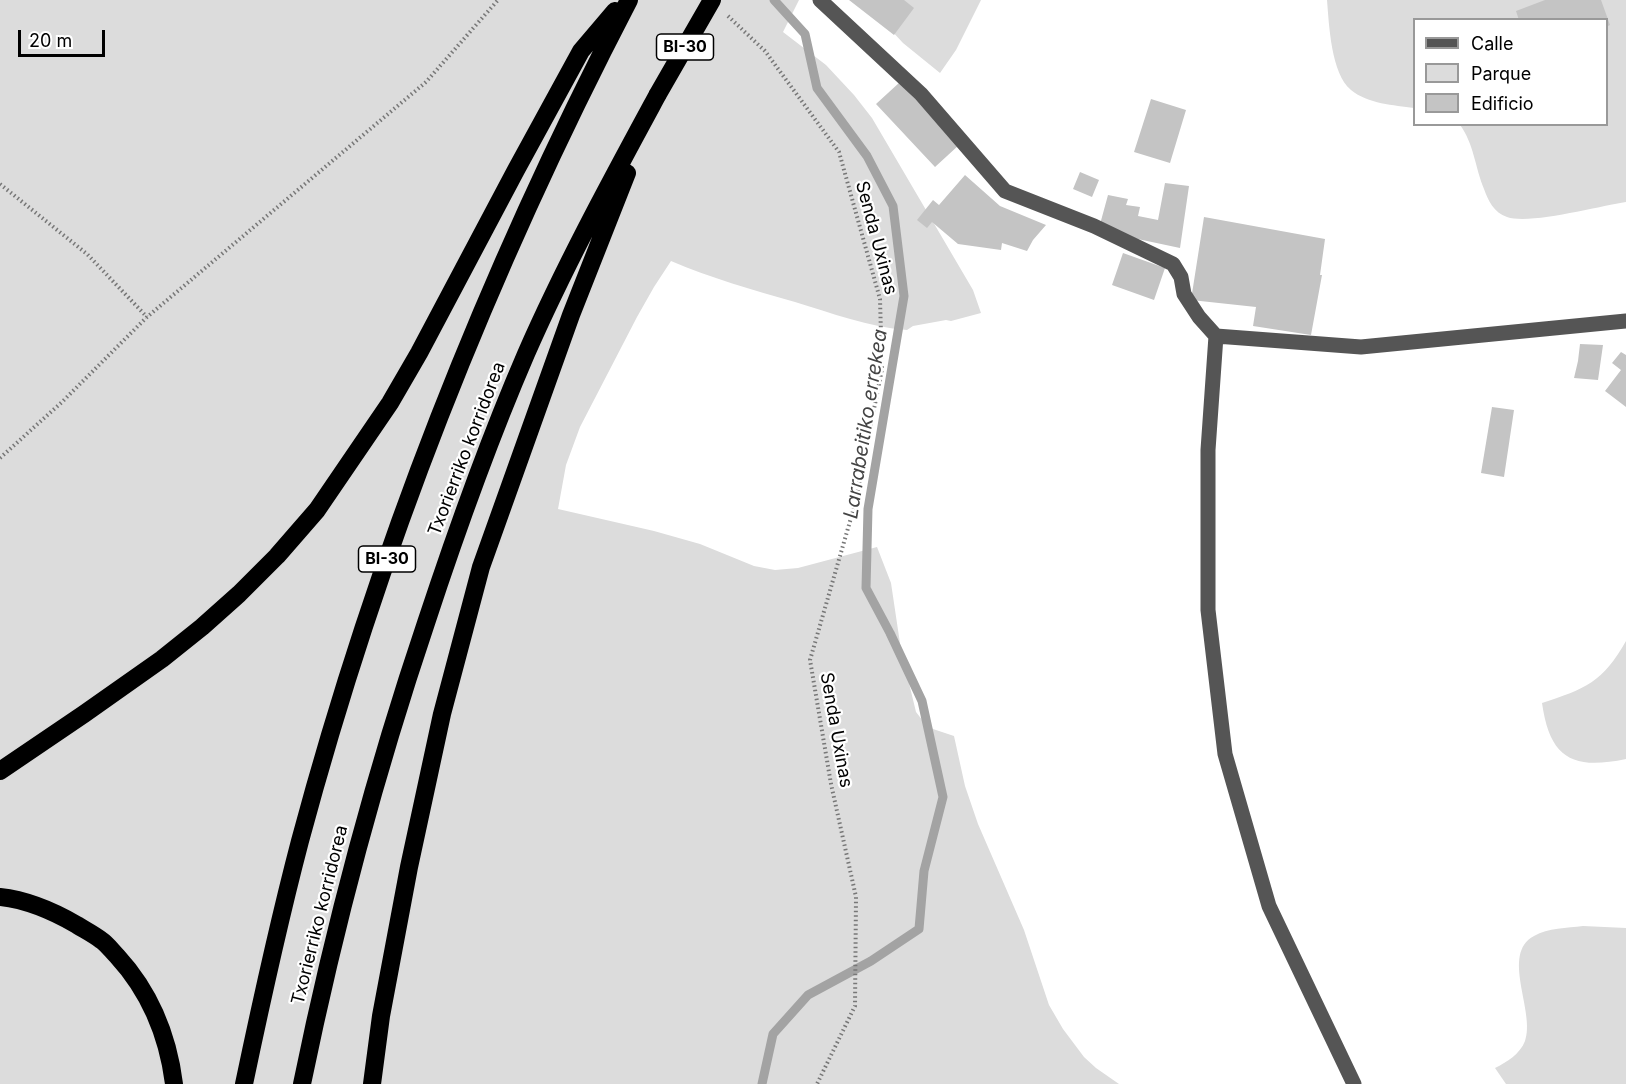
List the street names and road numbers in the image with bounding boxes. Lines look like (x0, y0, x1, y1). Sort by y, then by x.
road number: BI-30 (656, 34, 714, 60)
street label: Senda Uxinas (850, 179, 902, 297)
street label: Txorierriko korridorea (424, 359, 510, 539)
road number: BI-30 (358, 546, 416, 572)
street label: Senda Uxinas (815, 671, 857, 789)
street label: Txorierriko korridorea (287, 823, 353, 1007)

